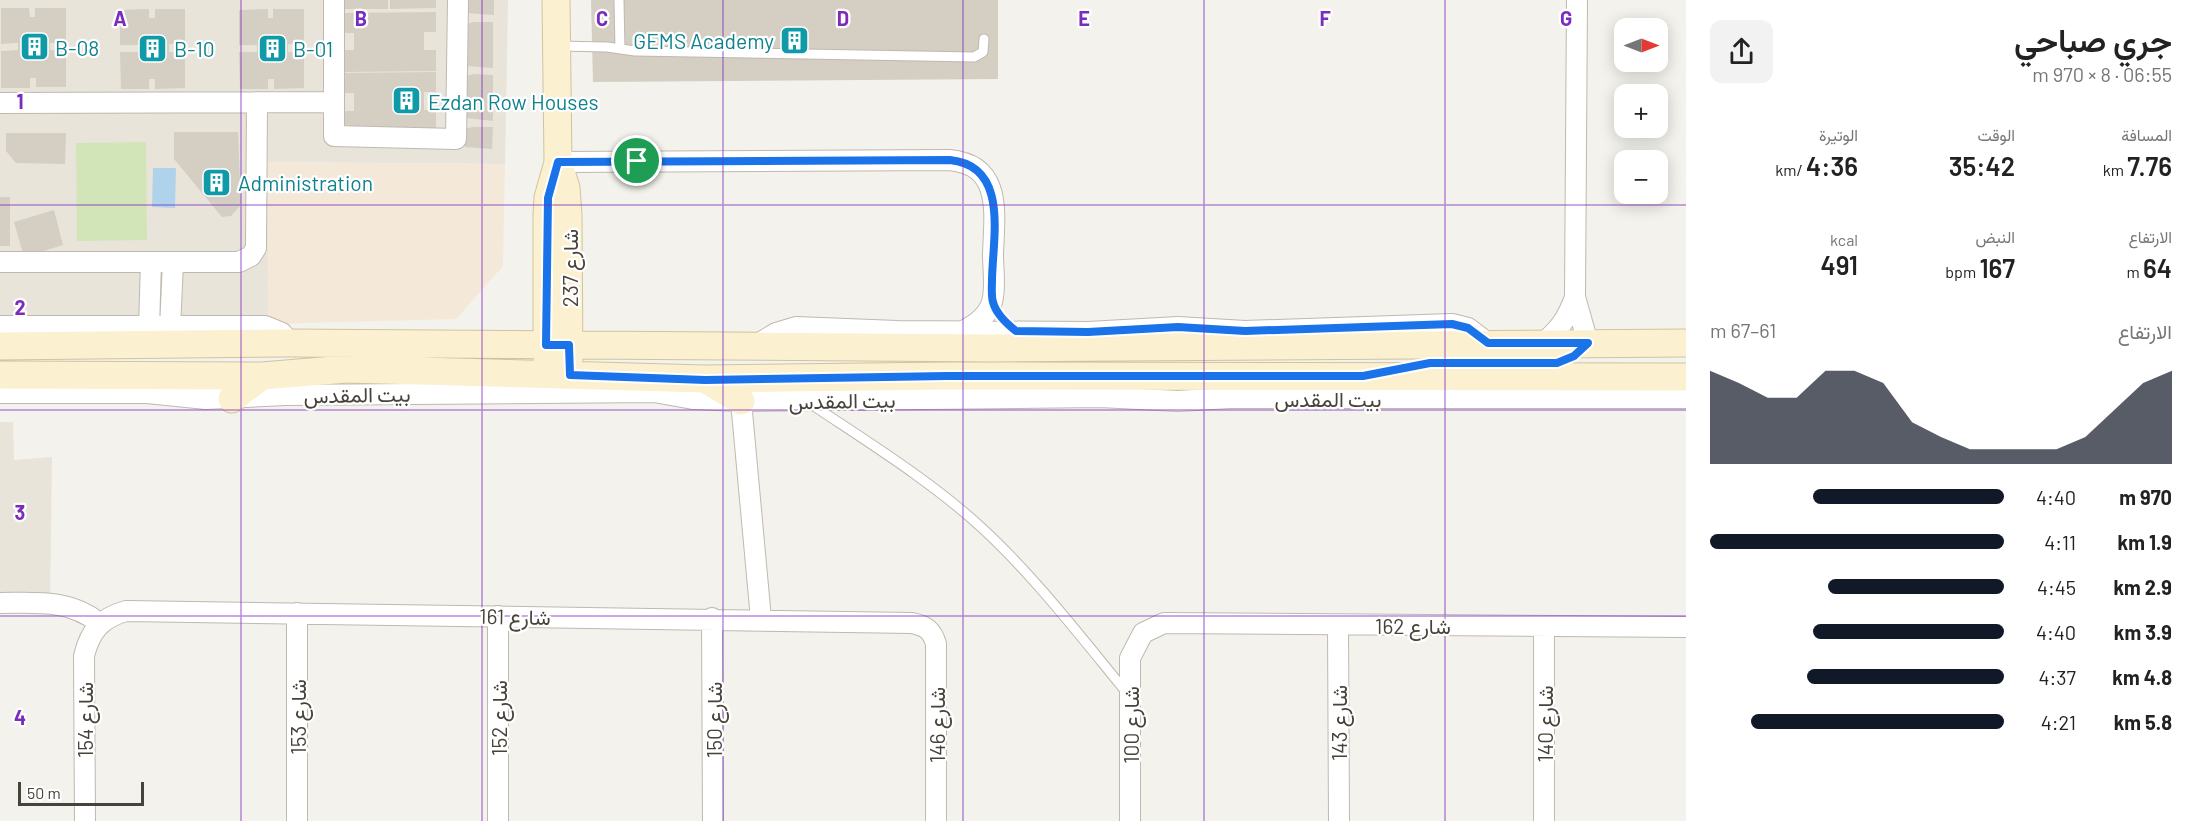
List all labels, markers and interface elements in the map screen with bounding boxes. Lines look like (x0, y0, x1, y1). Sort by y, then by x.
text: A (113, 6, 127, 30)
text: B (355, 6, 367, 30)
text: C (596, 6, 608, 30)
text: D (837, 6, 849, 30)
text: E (1078, 6, 1090, 30)
text: F (1319, 6, 1331, 30)
text: G (1560, 6, 1572, 30)
north arrow (1614, 18, 1668, 72)
map controls (1614, 18, 1668, 204)
text: جري صباحي (2014, 19, 2172, 59)
button: share (1710, 20, 1773, 83)
building icon: GEMS Academy (779, 24, 811, 56)
place label: GEMS Academy (633, 28, 774, 53)
building icon: B-08 (18, 31, 50, 63)
building icon: B-10 (137, 32, 169, 64)
building icon: B-01 (256, 32, 288, 64)
place label: B-08 (55, 35, 99, 60)
place label: B-10 (174, 36, 215, 61)
place label: B-01 (293, 36, 333, 61)
text: 06:55 · 8 × 970 m (2032, 62, 2172, 86)
button: + (1614, 84, 1668, 138)
building icon: Ezdan Row Houses (391, 85, 423, 117)
text: 1 (16, 89, 24, 113)
place label: Ezdan Row Houses (428, 89, 599, 114)
text: الوتيرة (1819, 125, 1858, 144)
text: الوقت (1977, 125, 2015, 144)
text: المسافة (2121, 125, 2172, 144)
pin (611, 135, 662, 186)
icon: arrive (620, 144, 653, 177)
button: − (1614, 150, 1668, 204)
text: 4:36 (1806, 150, 1858, 181)
text: 35:42 (1949, 150, 2015, 181)
text: 7.76 (2127, 150, 2172, 181)
text: /km (1775, 160, 1806, 179)
text: km (2103, 160, 2127, 179)
building icon: Administration (201, 166, 233, 198)
place label: Administration (238, 170, 373, 195)
text: النبض (1975, 227, 2015, 246)
text: الارتفاع (2129, 227, 2172, 246)
street label: شارع 237 (557, 229, 585, 307)
text: kcal (1830, 230, 1858, 249)
text: 491 (1820, 249, 1858, 280)
text: 167 (1979, 252, 2015, 283)
text: 64 (2143, 252, 2172, 283)
text: bpm (1945, 262, 1979, 281)
text: m (2127, 262, 2143, 281)
text: 2 (14, 295, 26, 319)
text: 61–67 m (1710, 318, 1776, 342)
text: الارتفاع (2118, 319, 2172, 343)
street label: بيت المقدس (303, 381, 411, 408)
street label: بيت المقدس (1275, 386, 1381, 412)
street label: بيت المقدس (788, 387, 896, 414)
text: 4:40 (2036, 485, 2076, 509)
text: 970 m (2119, 485, 2172, 509)
text: 3 (15, 500, 25, 524)
text: 4:11 (2044, 530, 2076, 554)
text: 1.9 km (2118, 530, 2172, 554)
text: 4:45 (2037, 575, 2076, 599)
text: 2.9 km (2113, 575, 2172, 599)
street label: شارع 161 (479, 603, 551, 632)
street label: شارع 162 (1375, 613, 1451, 641)
text: 4:40 (2036, 620, 2076, 644)
text: 3.9 km (2114, 620, 2172, 644)
text: 4:37 (2038, 665, 2076, 689)
text: 4.8 km (2112, 665, 2172, 689)
street label: شارع 153 (285, 679, 313, 755)
street label: شارع 152 (486, 680, 514, 756)
street label: شارع 154 (72, 682, 100, 758)
street label: شارع 150 (701, 682, 729, 758)
street label: شارع 143 (1326, 685, 1354, 761)
street label: شارع 140 (1532, 685, 1560, 763)
street label: شارع 100 (1118, 686, 1146, 764)
street label: شارع 146 (924, 687, 952, 763)
text: 4 (14, 705, 26, 729)
text: 4:21 (2041, 710, 2076, 734)
text: 5.8 km (2114, 710, 2172, 734)
scale bar (18, 779, 144, 806)
text: 50 m (27, 783, 61, 802)

